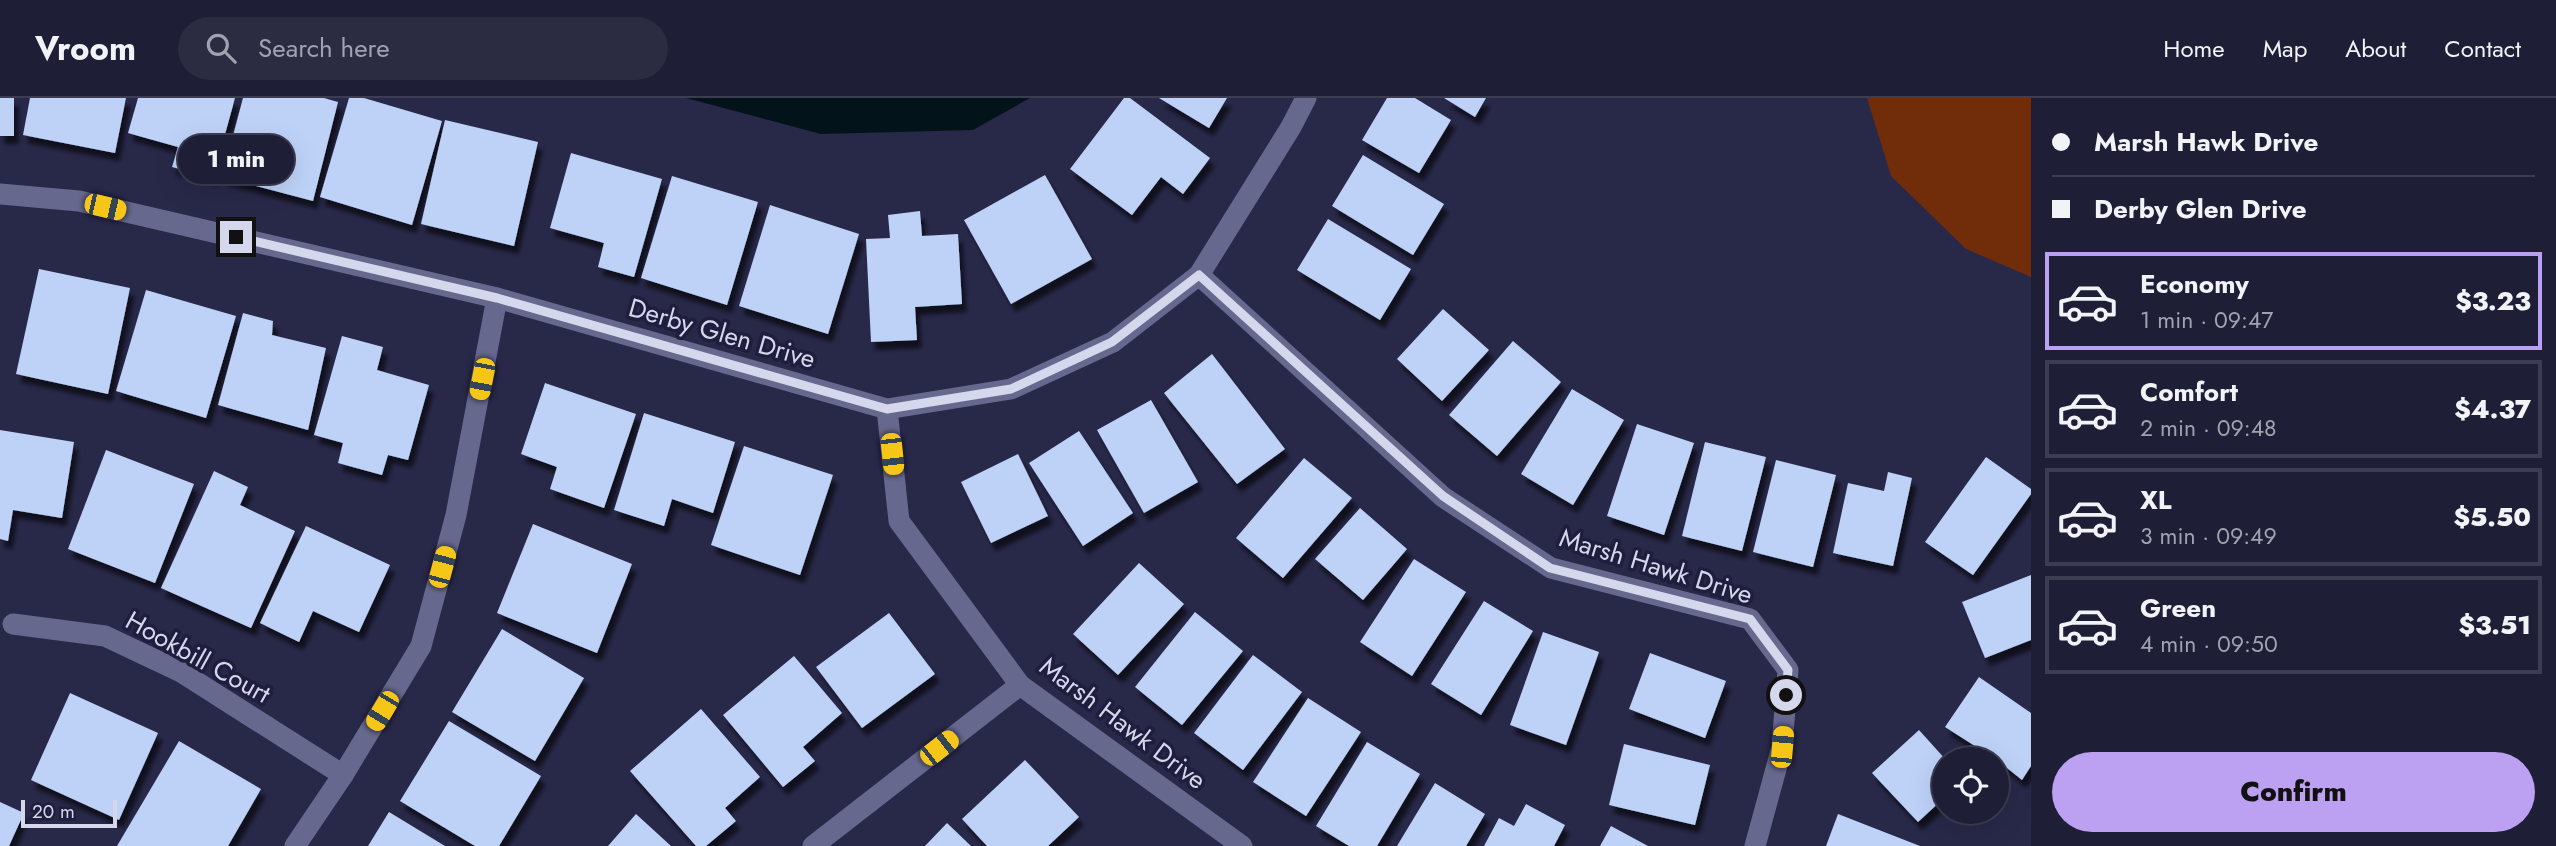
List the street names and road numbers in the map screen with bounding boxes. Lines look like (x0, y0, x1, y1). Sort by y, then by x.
street label: Derby Glen Drive (624, 288, 820, 378)
street label: Marsh Hawk Drive (1555, 519, 1757, 613)
street label: Hookbill Court (119, 601, 278, 713)
street label: Marsh Hawk Drive (1032, 648, 1214, 798)

